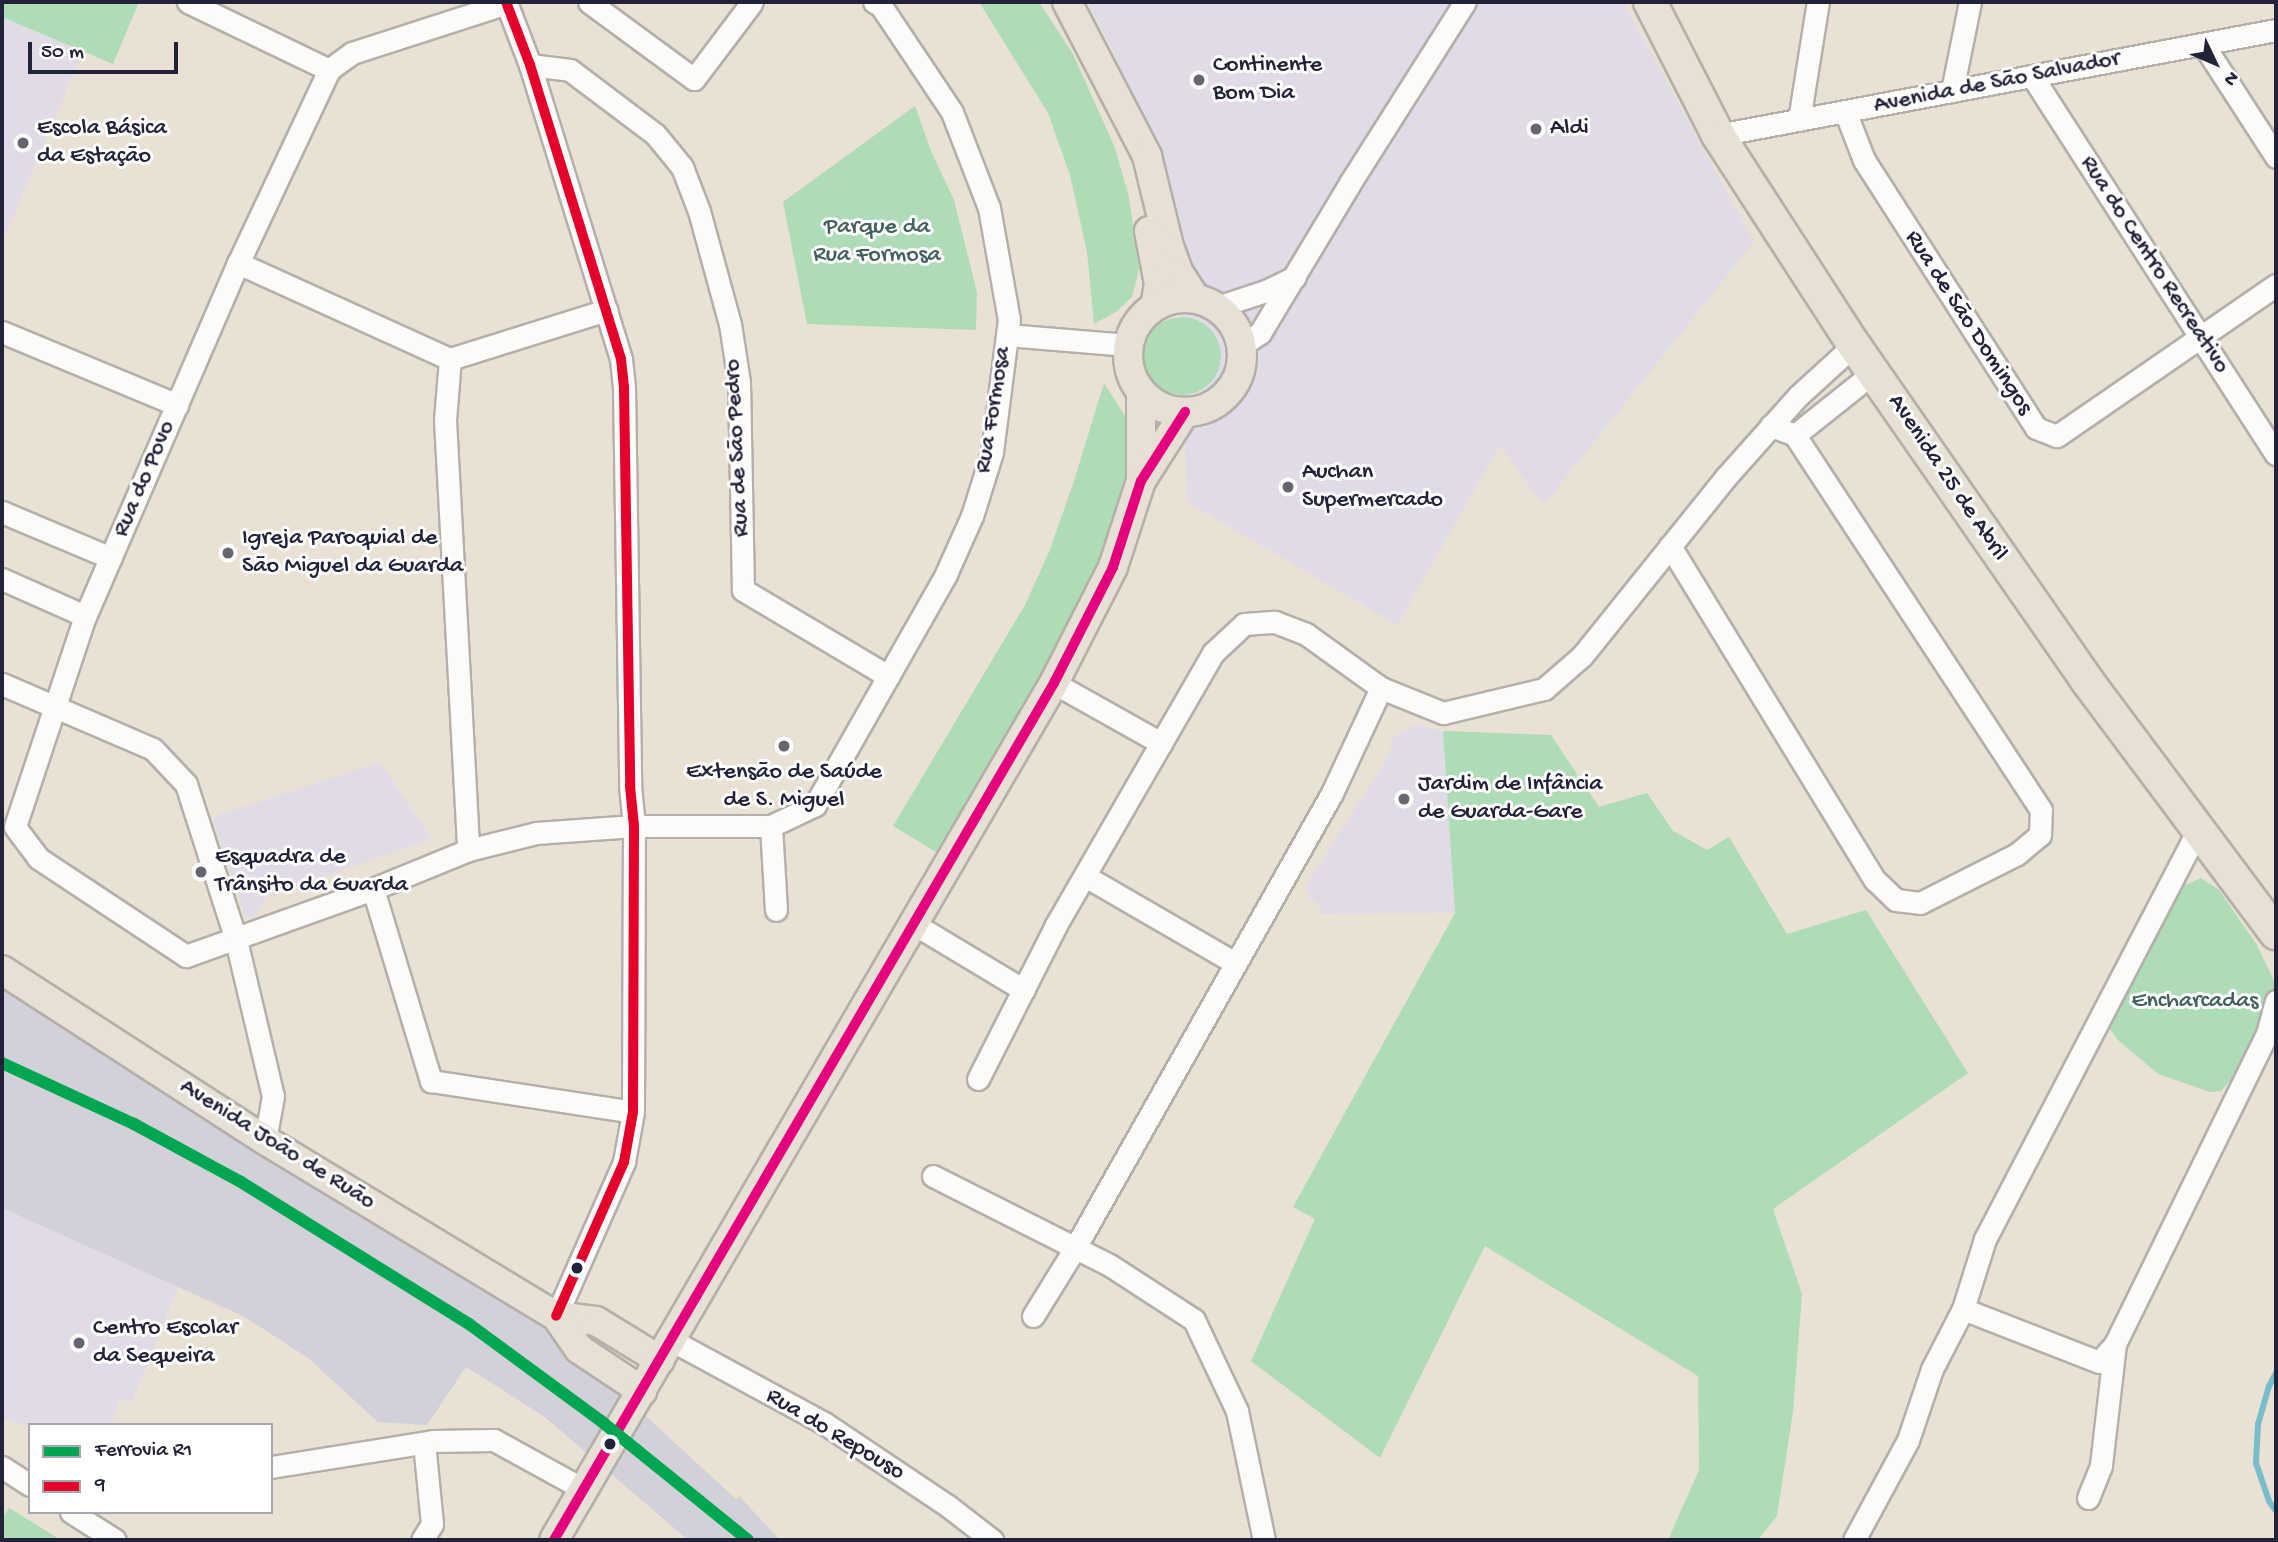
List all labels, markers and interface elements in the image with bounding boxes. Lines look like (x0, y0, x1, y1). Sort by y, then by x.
scale bar (32, 28, 182, 72)
north arrow (2180, 28, 2250, 98)
text: 50 m (41, 41, 84, 66)
street label: Avenida de São Salvador (1871, 45, 2123, 121)
place label: Continente Bom Dia (1213, 52, 1322, 108)
text: N (2218, 65, 2243, 90)
marker: Continente Bom Dia (1191, 72, 1207, 88)
place label: Escola Básica da Estação (37, 115, 167, 171)
place label: Aldi (1550, 115, 1589, 143)
marker: Aldi (1528, 121, 1544, 137)
marker: Escola Básica da Estação (15, 135, 31, 151)
street label: Rua do Centro Recreativo (2073, 151, 2235, 379)
park label: Parque da Rua Formosa (813, 214, 941, 270)
street label: Rua de São Domingos (1898, 225, 2038, 421)
street label: Rua Formosa (970, 345, 1018, 475)
street label: Rua de São Pedro (719, 358, 757, 538)
street label: Avenida 25 de Abril (1881, 389, 2013, 567)
street label: Rua do Povo (108, 416, 182, 542)
place label: Auchan Supermercado (1302, 459, 1443, 515)
marker: Auchan Supermercado (1280, 479, 1296, 495)
place label: Igreja Paroquial de São Miguel da Guarda (242, 525, 463, 581)
marker: Igreja Paroquial de São Miguel da Guarda (220, 545, 236, 561)
marker: Extensão de Saúde de S. Miguel (774, 736, 794, 756)
place label: Extensão de Saúde de S. Miguel (686, 759, 882, 815)
place label: Jardim de Infância de Guarda-Gare (1418, 771, 1603, 827)
marker: Jardim de Infância de Guarda-Gare (1396, 791, 1412, 807)
place label: Esquadra de Trânsito da Guarda (215, 844, 408, 900)
marker: Esquadra de Trânsito da Guarda (193, 864, 209, 880)
park label: Encharcadas (2132, 988, 2258, 1016)
street label: Avenida João de Ruão (174, 1073, 380, 1217)
unlabelled marker (570, 1261, 584, 1275)
place label: Centro Escolar da Sequeira (93, 1315, 238, 1371)
marker: Centro Escolar da Sequeira (71, 1335, 87, 1351)
street label: Rua do Repouso (760, 1382, 910, 1488)
legend (28, 1423, 273, 1514)
unlabelled marker (603, 1437, 617, 1451)
text: Ferrovia R1 (95, 1439, 192, 1464)
text: 9 (95, 1474, 106, 1499)

